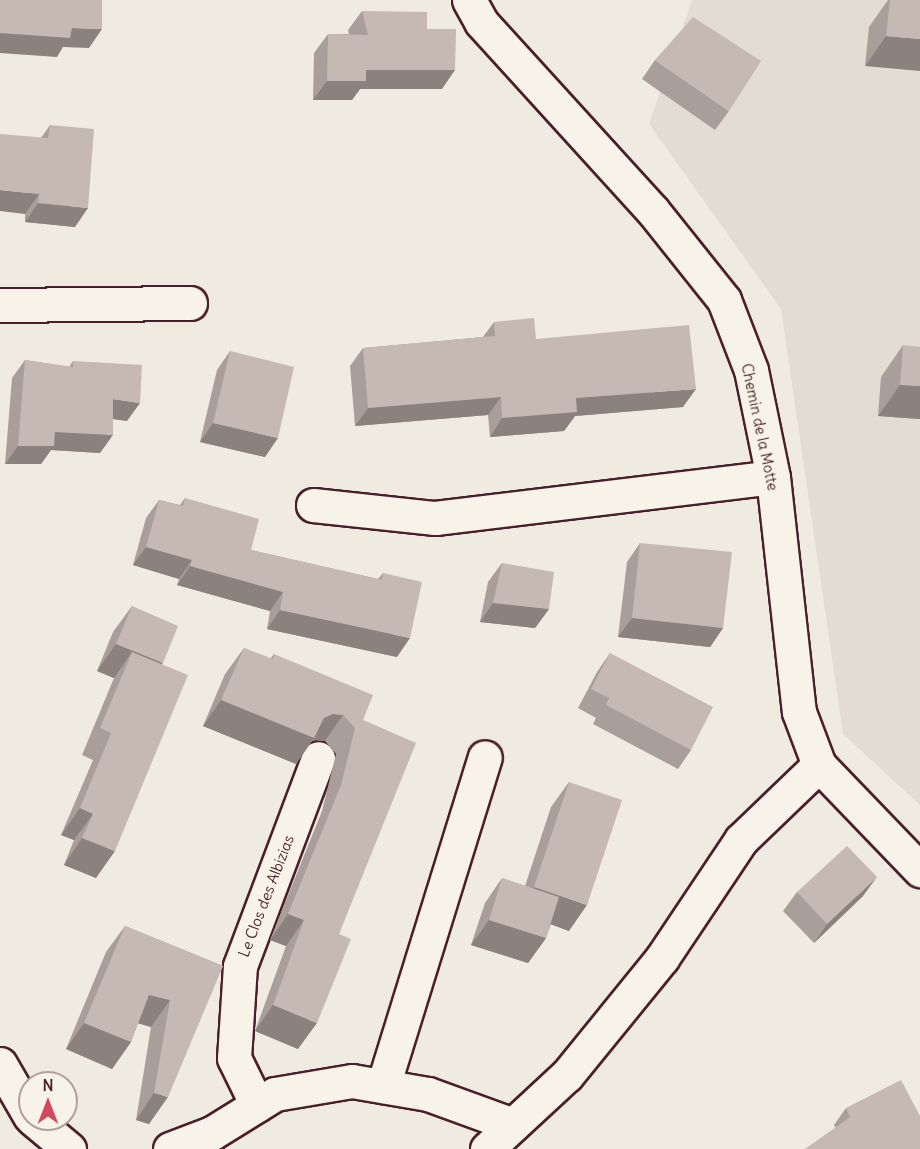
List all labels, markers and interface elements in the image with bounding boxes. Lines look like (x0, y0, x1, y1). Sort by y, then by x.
street label: Chemin de la Motte (738, 362, 782, 492)
street label: Le Clos des Albizias (234, 832, 298, 960)
north arrow (18, 1071, 78, 1131)
text: N (42, 1075, 54, 1095)

